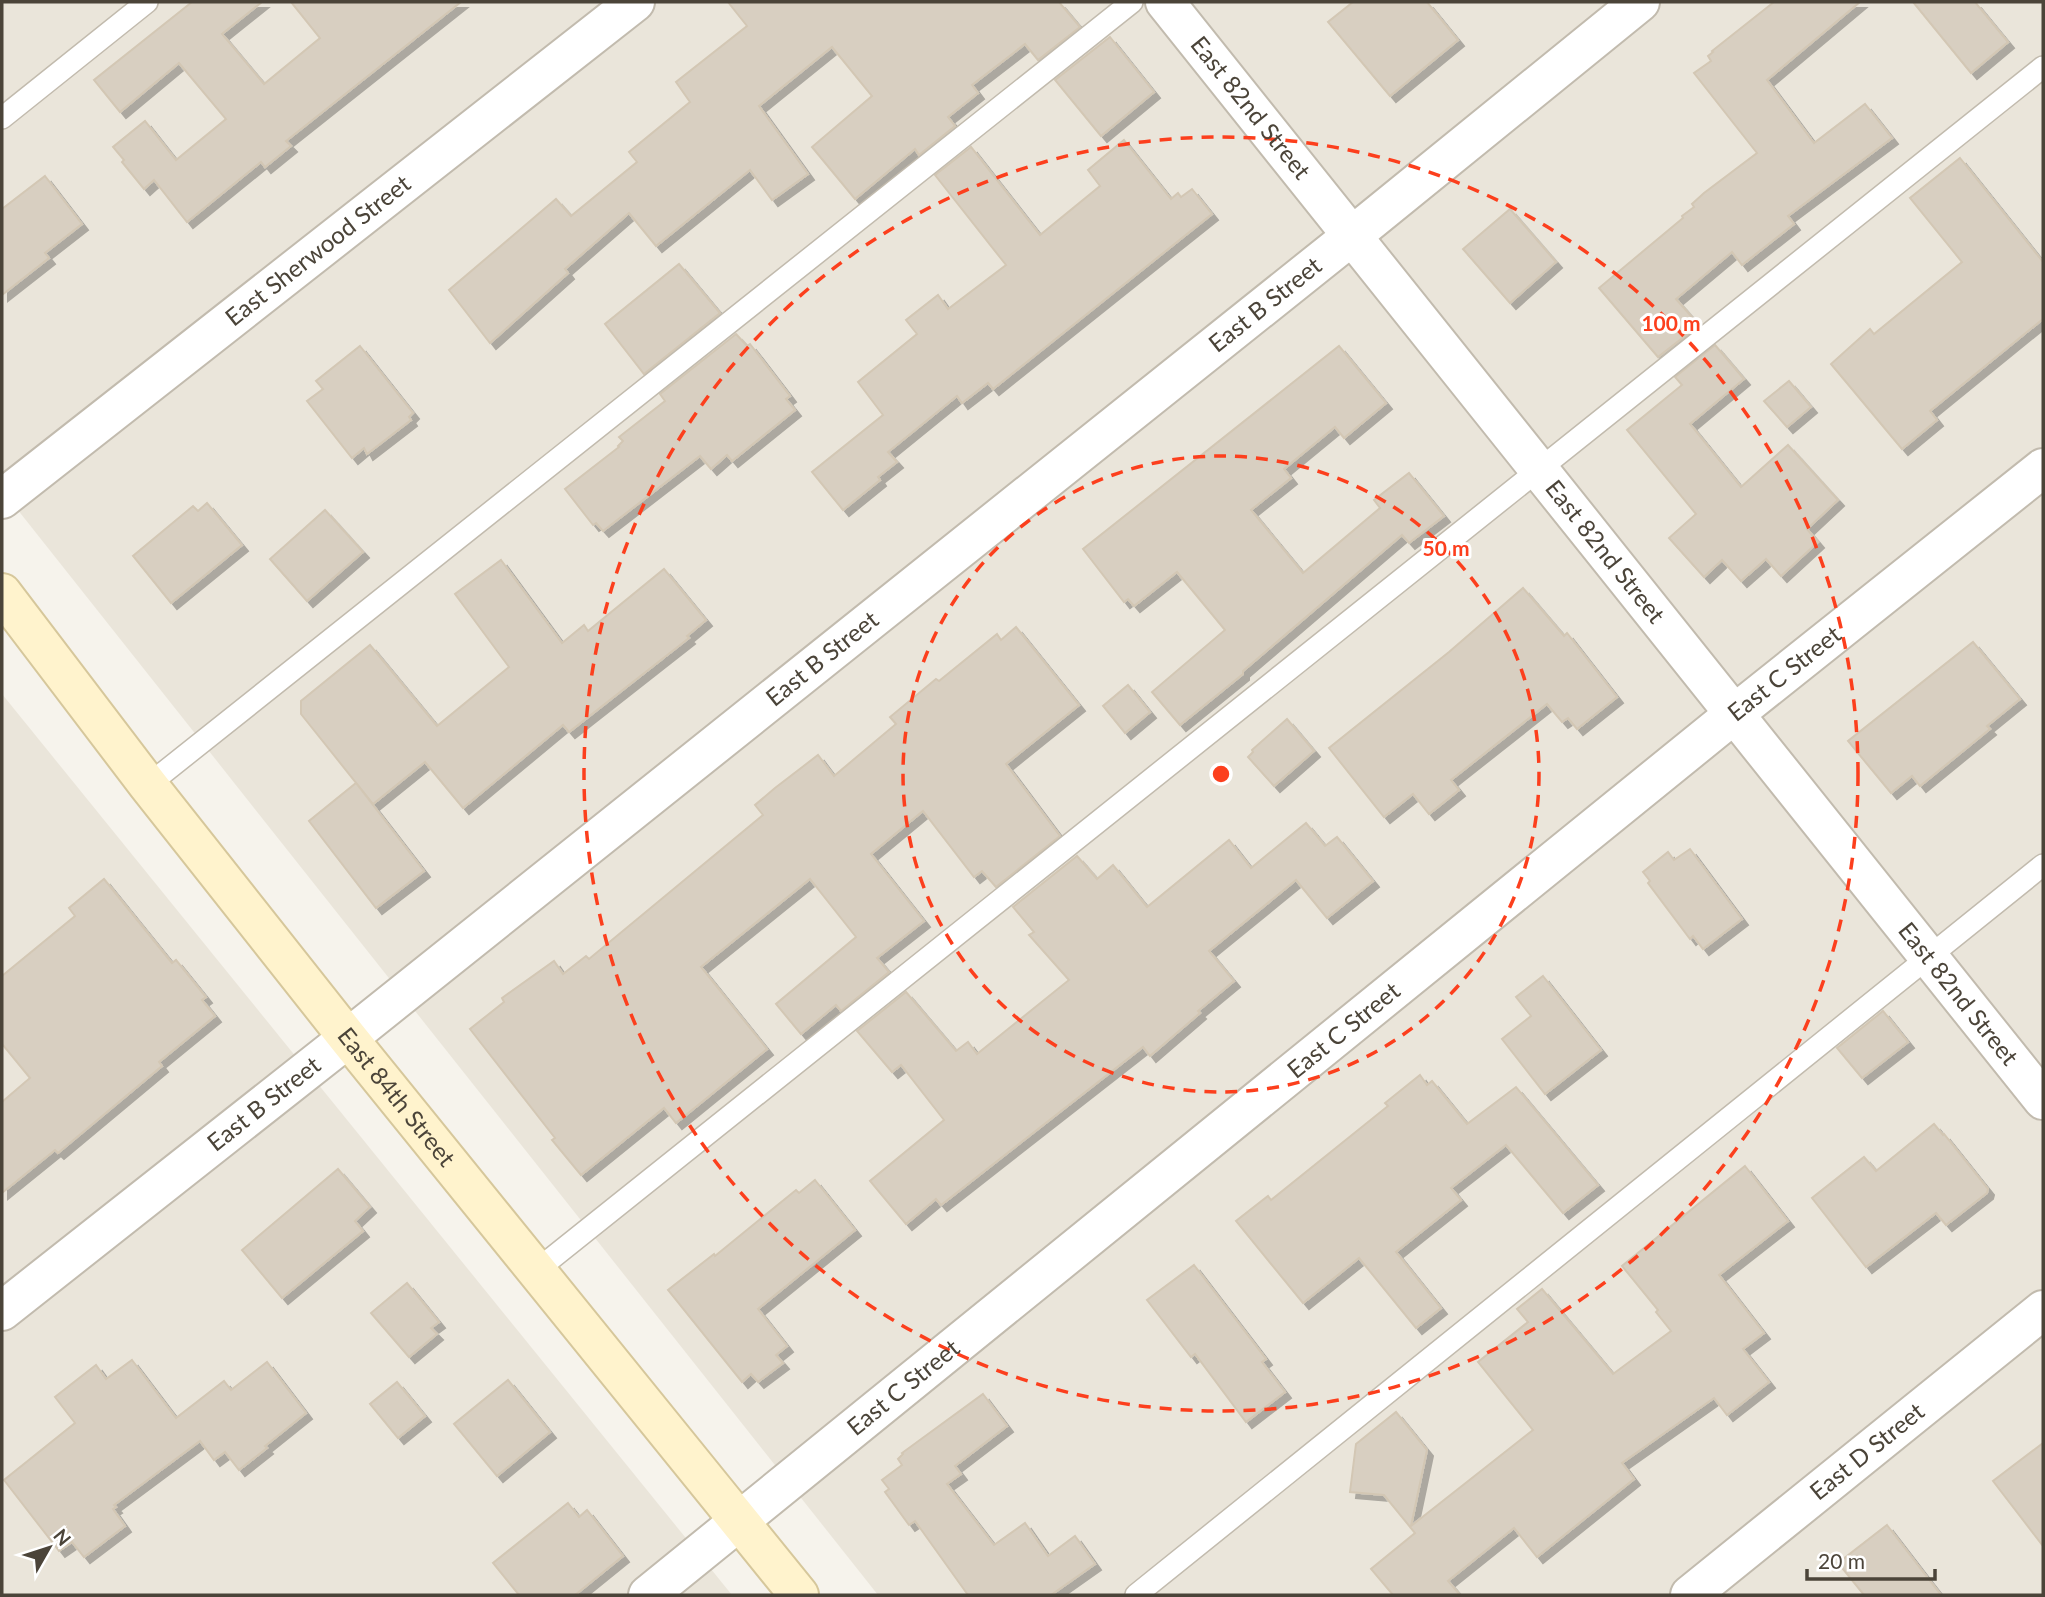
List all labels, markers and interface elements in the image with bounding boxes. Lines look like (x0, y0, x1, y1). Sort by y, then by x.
street label: East 82nd Street (1185, 30, 1318, 185)
street label: East Sherwood Street (219, 168, 416, 331)
street label: East B Street (1202, 250, 1327, 358)
text: 100 m (1641, 310, 1701, 335)
street label: East 82nd Street (1540, 473, 1672, 629)
text: 50 m (1422, 535, 1470, 560)
street label: East B Street (759, 604, 884, 711)
street label: East C Street (1721, 619, 1846, 726)
centre of rings (1209, 762, 1233, 786)
street label: East 82nd Street (1893, 916, 2025, 1071)
street label: East C Street (1281, 975, 1405, 1084)
street label: East 84th Street (332, 1021, 462, 1172)
street label: East B Street (201, 1049, 326, 1156)
street label: East C Street (841, 1332, 965, 1441)
street label: East D Street (1803, 1396, 1930, 1505)
north arrow (14, 1513, 84, 1583)
text: N (49, 1524, 76, 1550)
scale bar (1807, 1538, 1935, 1582)
text: 20 m (1818, 1548, 1865, 1573)

